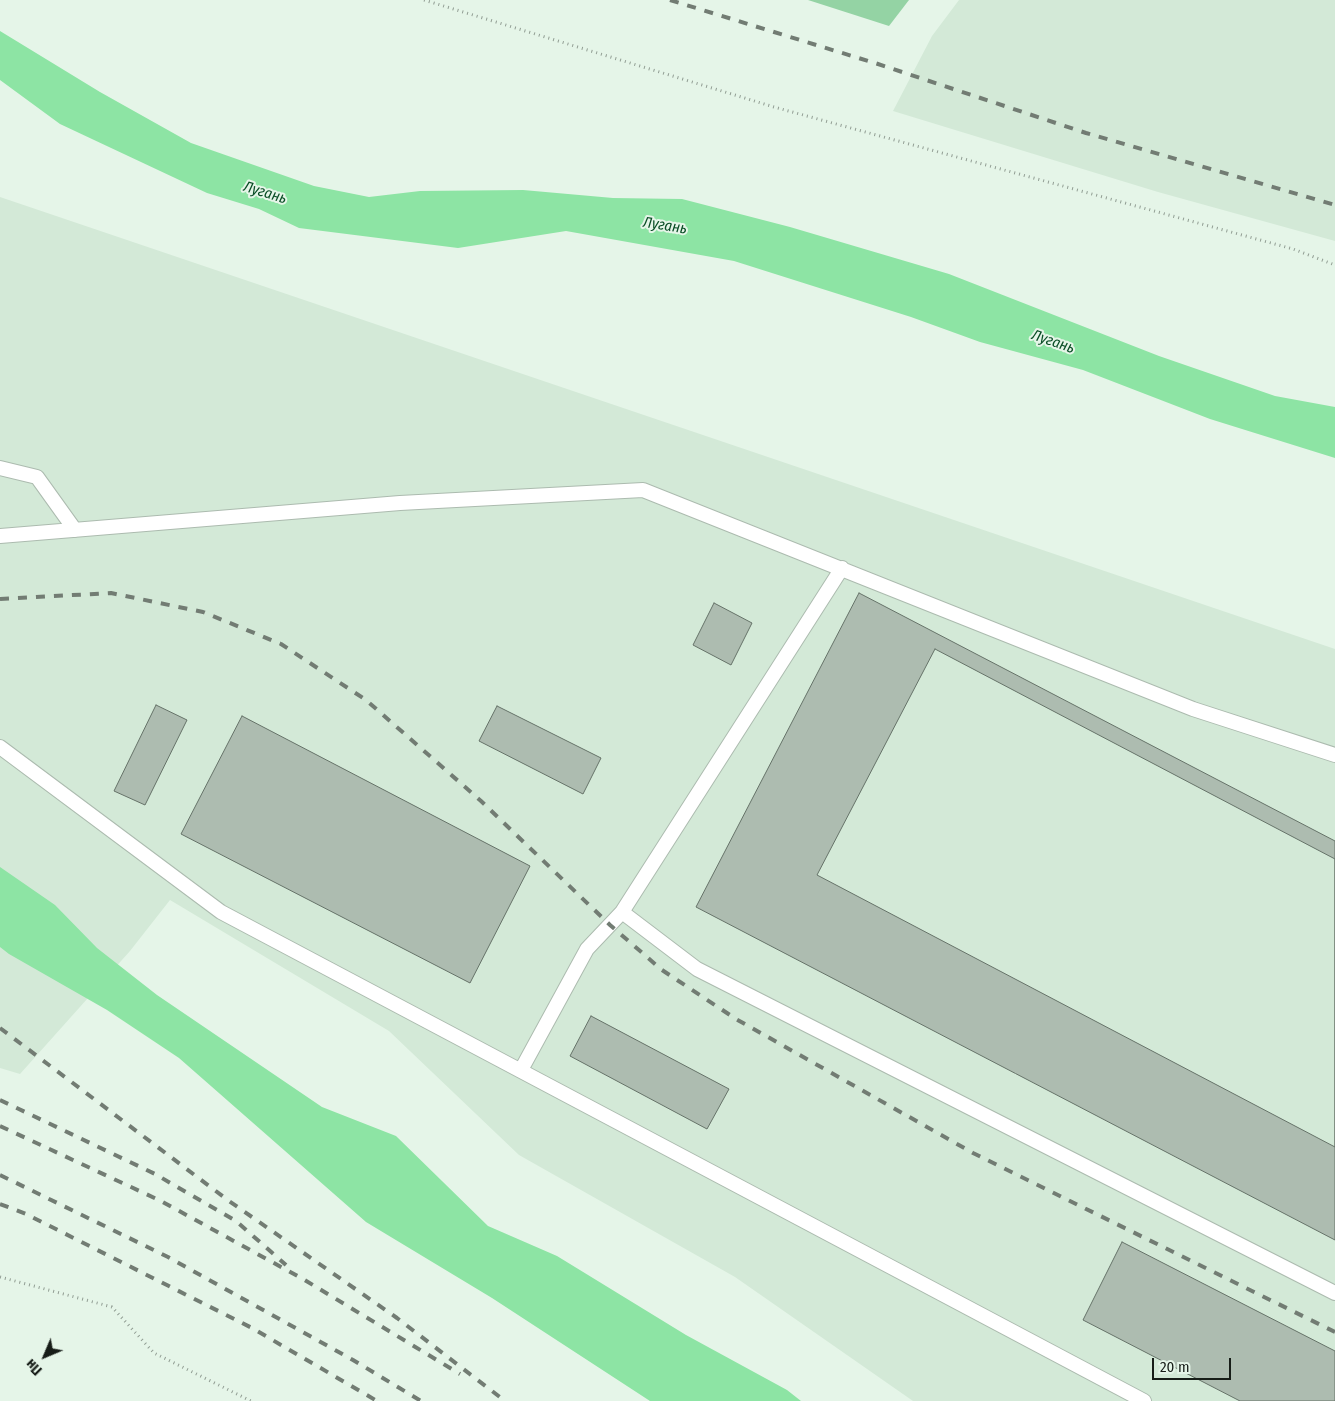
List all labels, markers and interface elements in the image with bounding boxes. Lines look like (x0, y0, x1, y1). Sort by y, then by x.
water label: Лугань (241, 178, 289, 208)
water label: Лугань (642, 214, 688, 238)
water label: Лугань (1029, 326, 1077, 358)
north arrow (20, 1331, 70, 1381)
scale bar (1155, 1348, 1234, 1380)
text: Пн (22, 1355, 46, 1379)
text: 20 m (1160, 1358, 1190, 1376)

